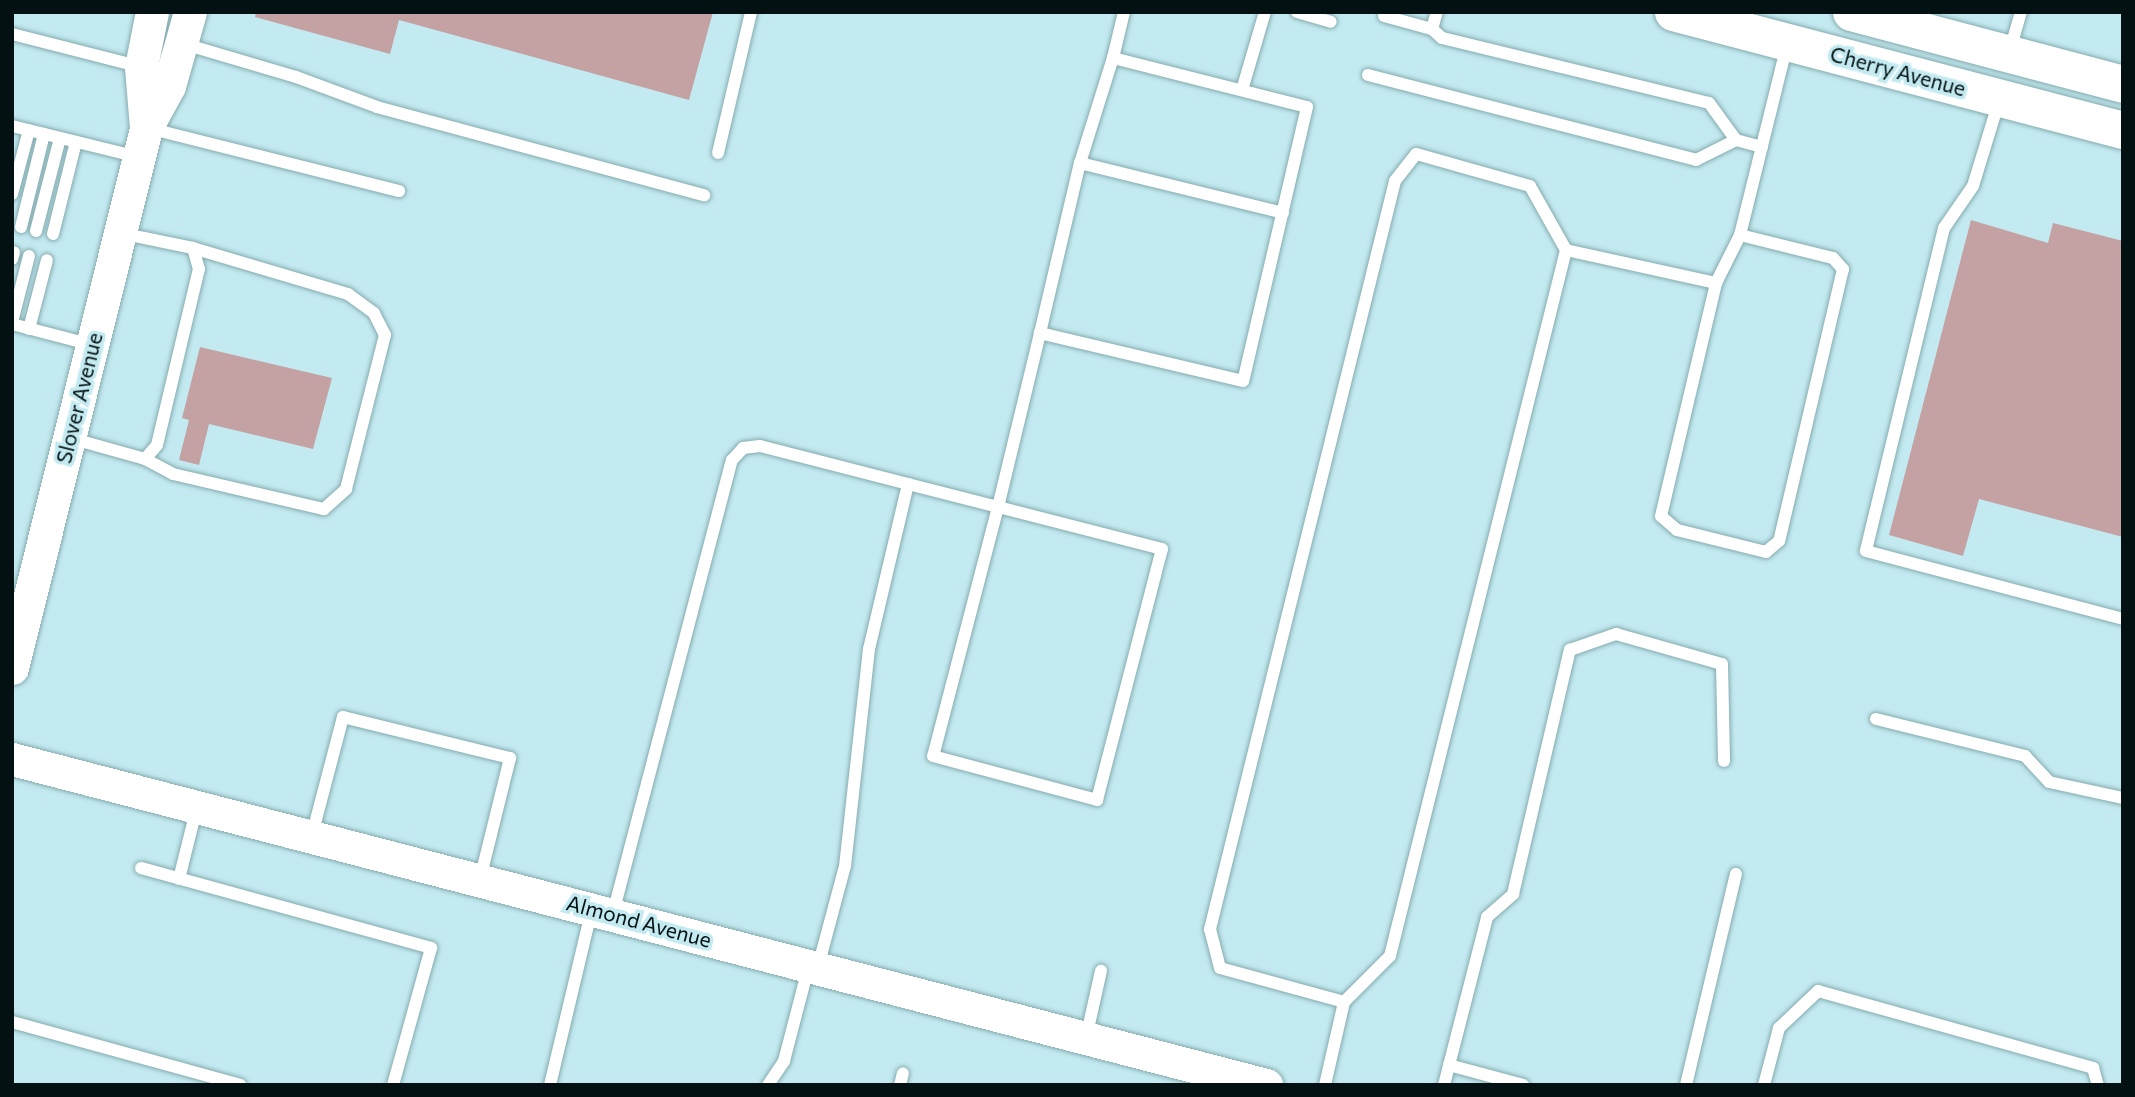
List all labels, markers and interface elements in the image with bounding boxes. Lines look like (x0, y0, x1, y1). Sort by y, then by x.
street label: Cherry Avenue (1828, 41, 1968, 101)
street label: Slover Avenue (51, 330, 107, 466)
street label: Almond Avenue (564, 890, 714, 952)

